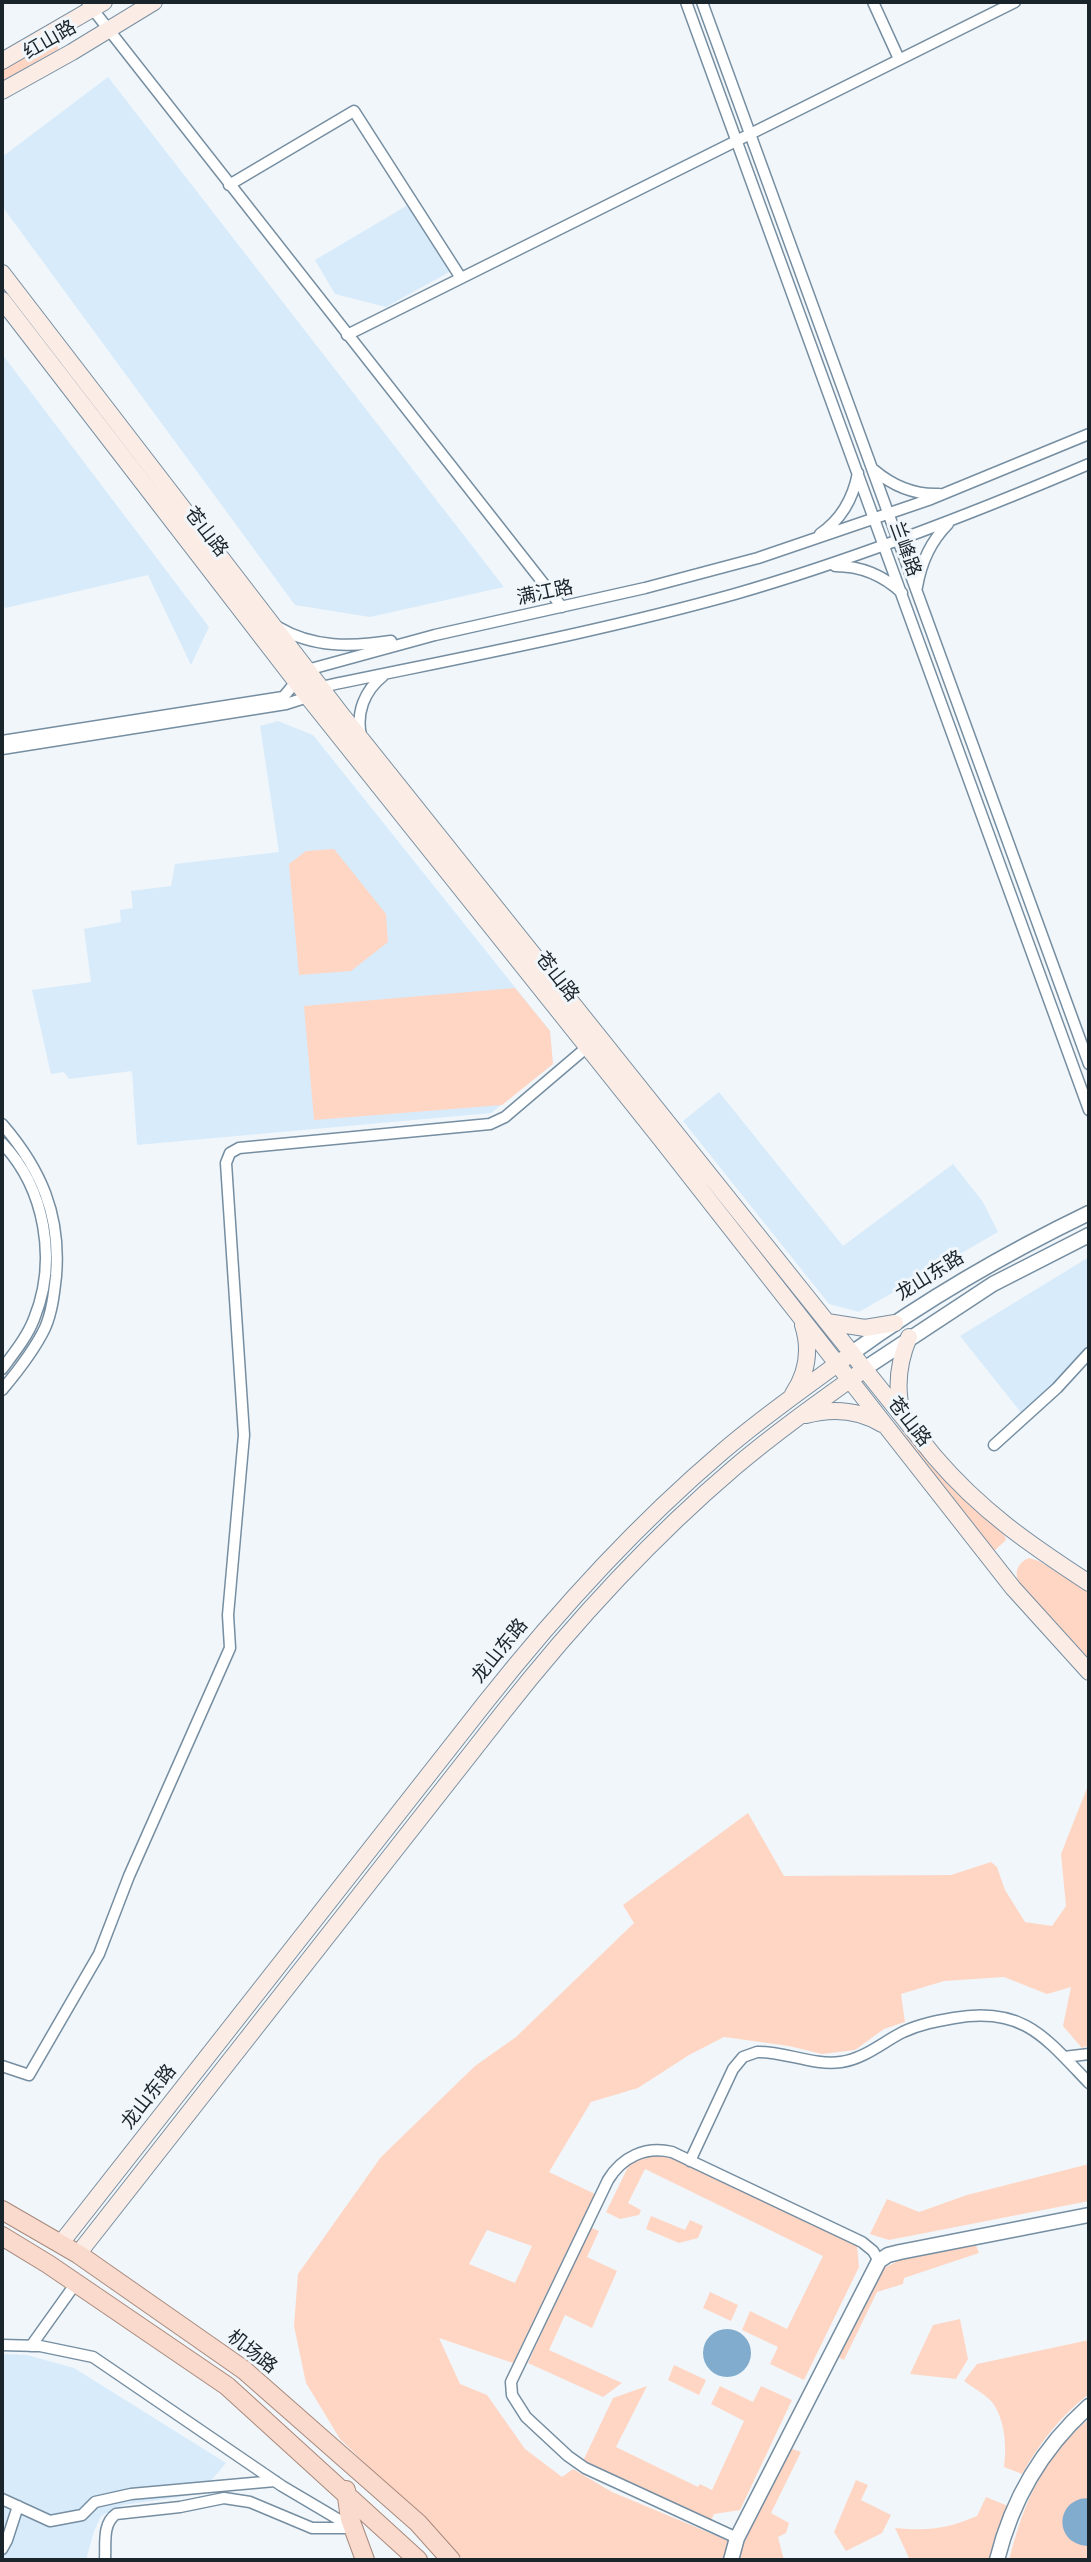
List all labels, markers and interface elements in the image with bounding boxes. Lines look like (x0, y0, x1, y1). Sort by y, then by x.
street label: 红山路 (20, 16, 80, 64)
street label: 苍山路 (179, 503, 233, 561)
street label: 兰峰路 (885, 518, 925, 580)
street label: 满江路 (515, 576, 575, 610)
street label: 苍山路 (530, 948, 584, 1006)
street label: 龙山东路 (892, 1246, 968, 1306)
street label: 苍山路 (882, 1393, 936, 1451)
street label: 龙山东路 (467, 1614, 533, 1688)
street label: 龙山东路 (117, 2060, 181, 2134)
street label: 机场路 (223, 2325, 281, 2379)

